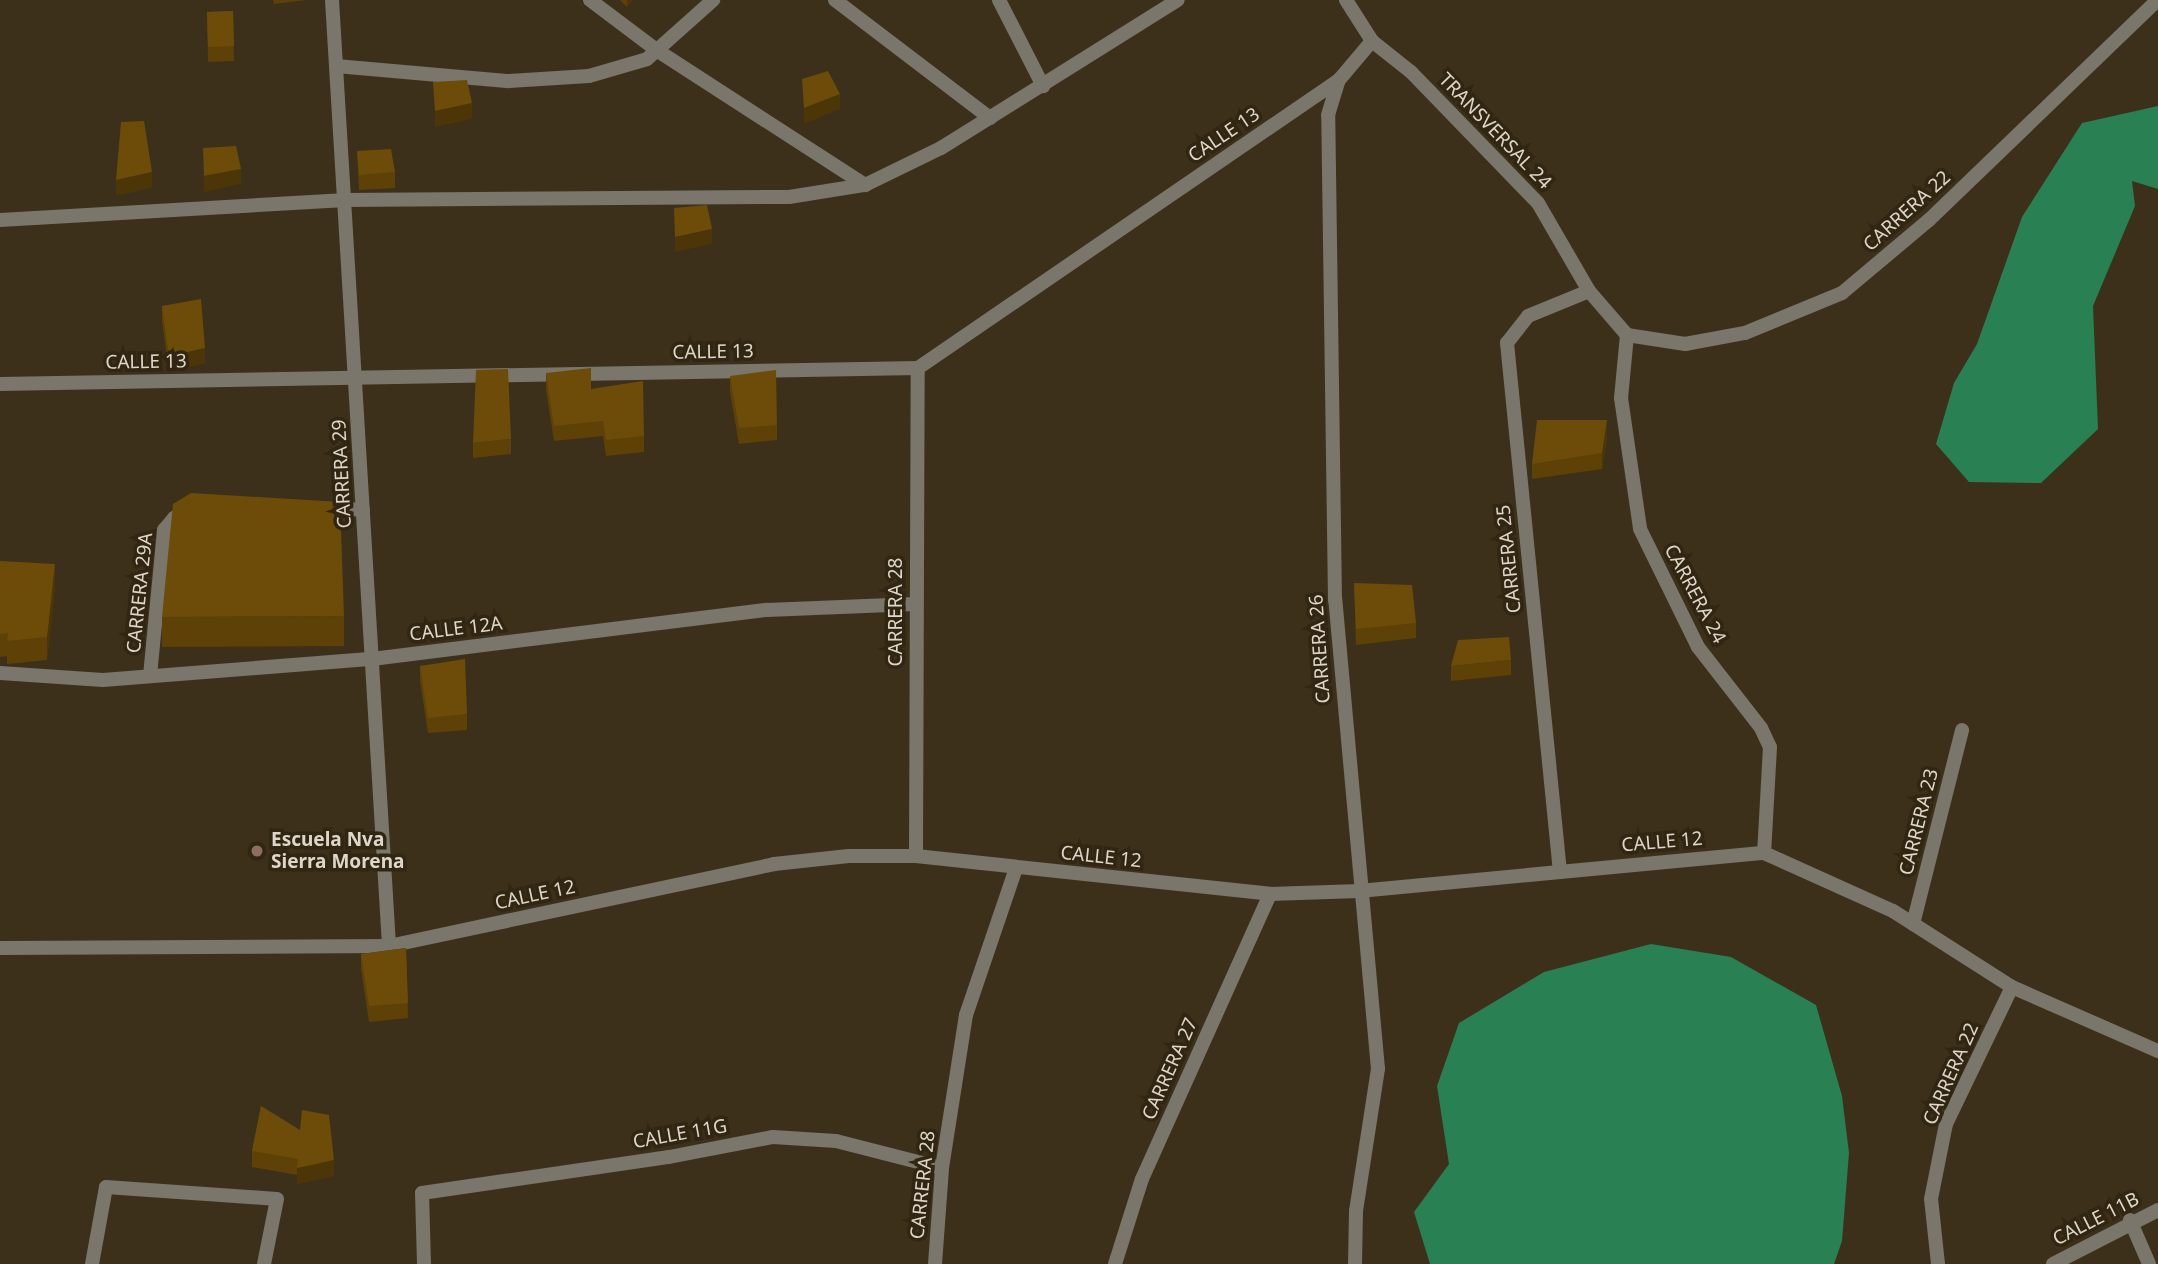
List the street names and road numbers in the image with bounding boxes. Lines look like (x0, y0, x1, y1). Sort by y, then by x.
street label: TRANSVERSAL 24 (1434, 68, 1556, 194)
street label: CALLE 13 (1184, 103, 1264, 167)
street label: CARRERA 22 (1859, 166, 1955, 256)
street label: CALLE 13 (672, 340, 754, 364)
street label: CALLE 13 (105, 350, 187, 374)
street label: CARRERA 29 (328, 419, 356, 529)
street label: CARRERA 25 (1492, 504, 1526, 614)
street label: CARRERA 29A (122, 532, 158, 654)
street label: CARRERA 24 (1659, 541, 1731, 647)
street label: CARRERA 28 (885, 558, 907, 666)
street label: CARRERA 26 (1305, 594, 1335, 704)
street label: CALLE 12A (408, 612, 504, 646)
street label: CARRERA 23 (1895, 766, 1943, 878)
street label: CALLE 12 (1621, 827, 1703, 857)
street label: CALLE 12 (1059, 841, 1143, 873)
street label: CALLE 12 (493, 875, 577, 915)
street label: CARRERA 27 (1137, 1015, 1203, 1123)
street label: CARRERA 22 (1918, 1020, 1984, 1128)
street label: CALLE 11G (631, 1115, 729, 1153)
street label: CARRERA 28 (906, 1130, 940, 1240)
street label: CALLE 11B (2049, 1188, 2143, 1250)

